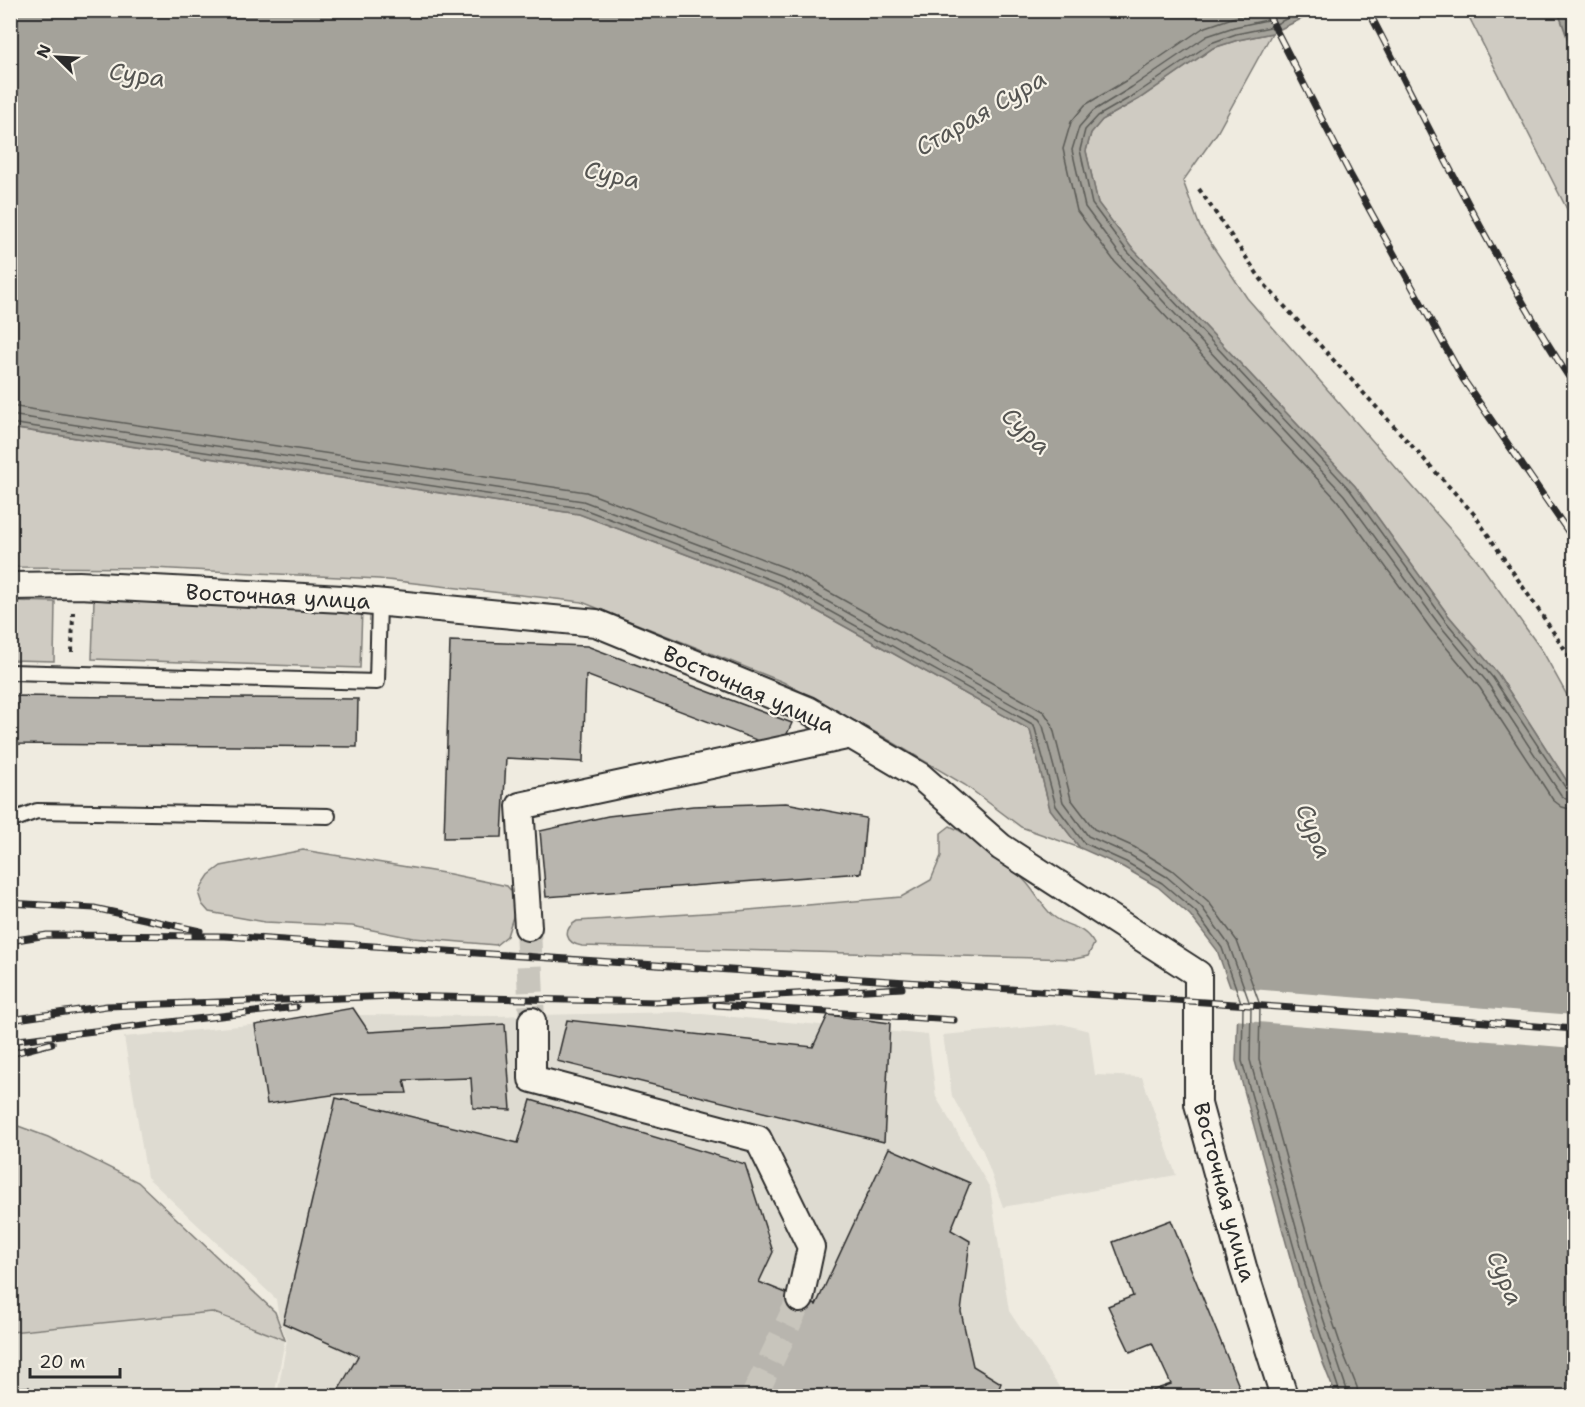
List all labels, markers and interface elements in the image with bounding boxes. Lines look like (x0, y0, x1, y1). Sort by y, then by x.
north arrow (27, 27, 87, 87)
text: N (32, 41, 56, 61)
water label: Сура (107, 55, 167, 95)
water label: Старая Сура (910, 63, 1052, 163)
water label: Сура (581, 153, 643, 197)
water label: Сура (994, 400, 1058, 462)
street label: Восточная улица (185, 577, 371, 616)
street label: Восточная улица (659, 639, 839, 740)
water label: Сура (1288, 799, 1340, 863)
street label: Восточная улица (1187, 1099, 1263, 1285)
water label: Сура (1479, 1246, 1531, 1310)
scale bar (30, 1341, 120, 1379)
text: 20 m (39, 1350, 85, 1374)

